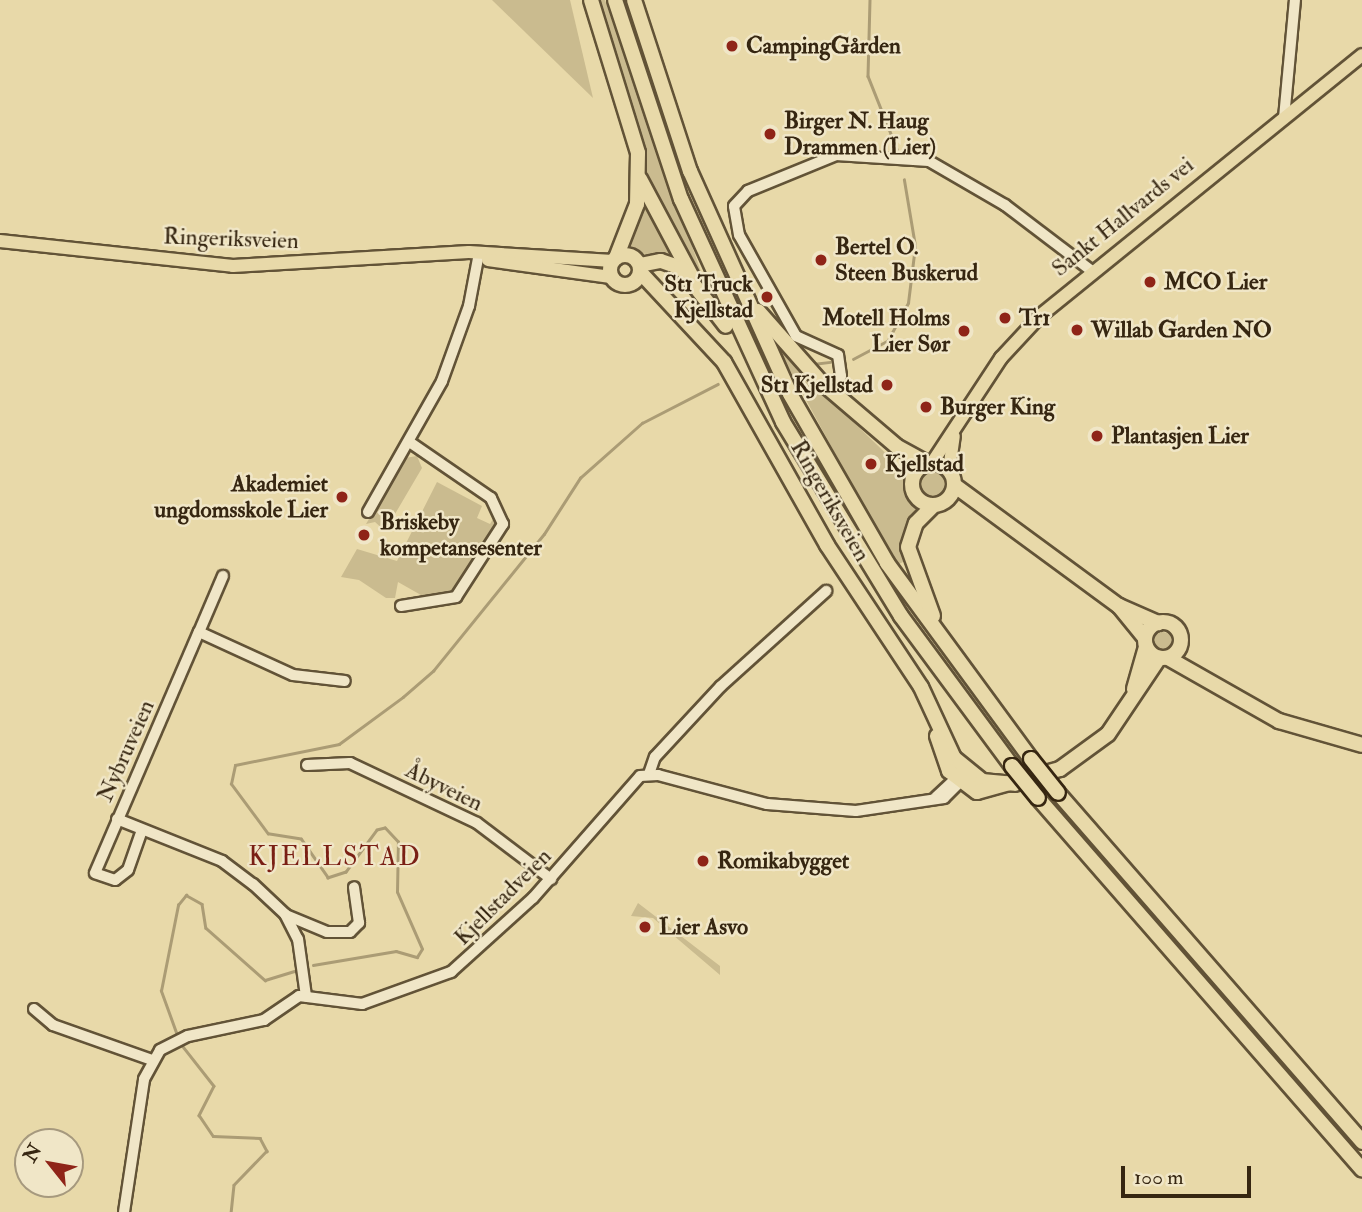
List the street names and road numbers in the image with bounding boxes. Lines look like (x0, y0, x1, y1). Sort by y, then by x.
street label: Sankt Hallvards vei (1047, 151, 1199, 283)
street label: Ringeriksveien (163, 223, 299, 255)
street label: Ringeriksveien (784, 435, 876, 567)
street label: Nybruveien (91, 696, 161, 806)
street label: Åbyveien (401, 756, 487, 818)
street label: Kjellstadveien (449, 843, 557, 951)

